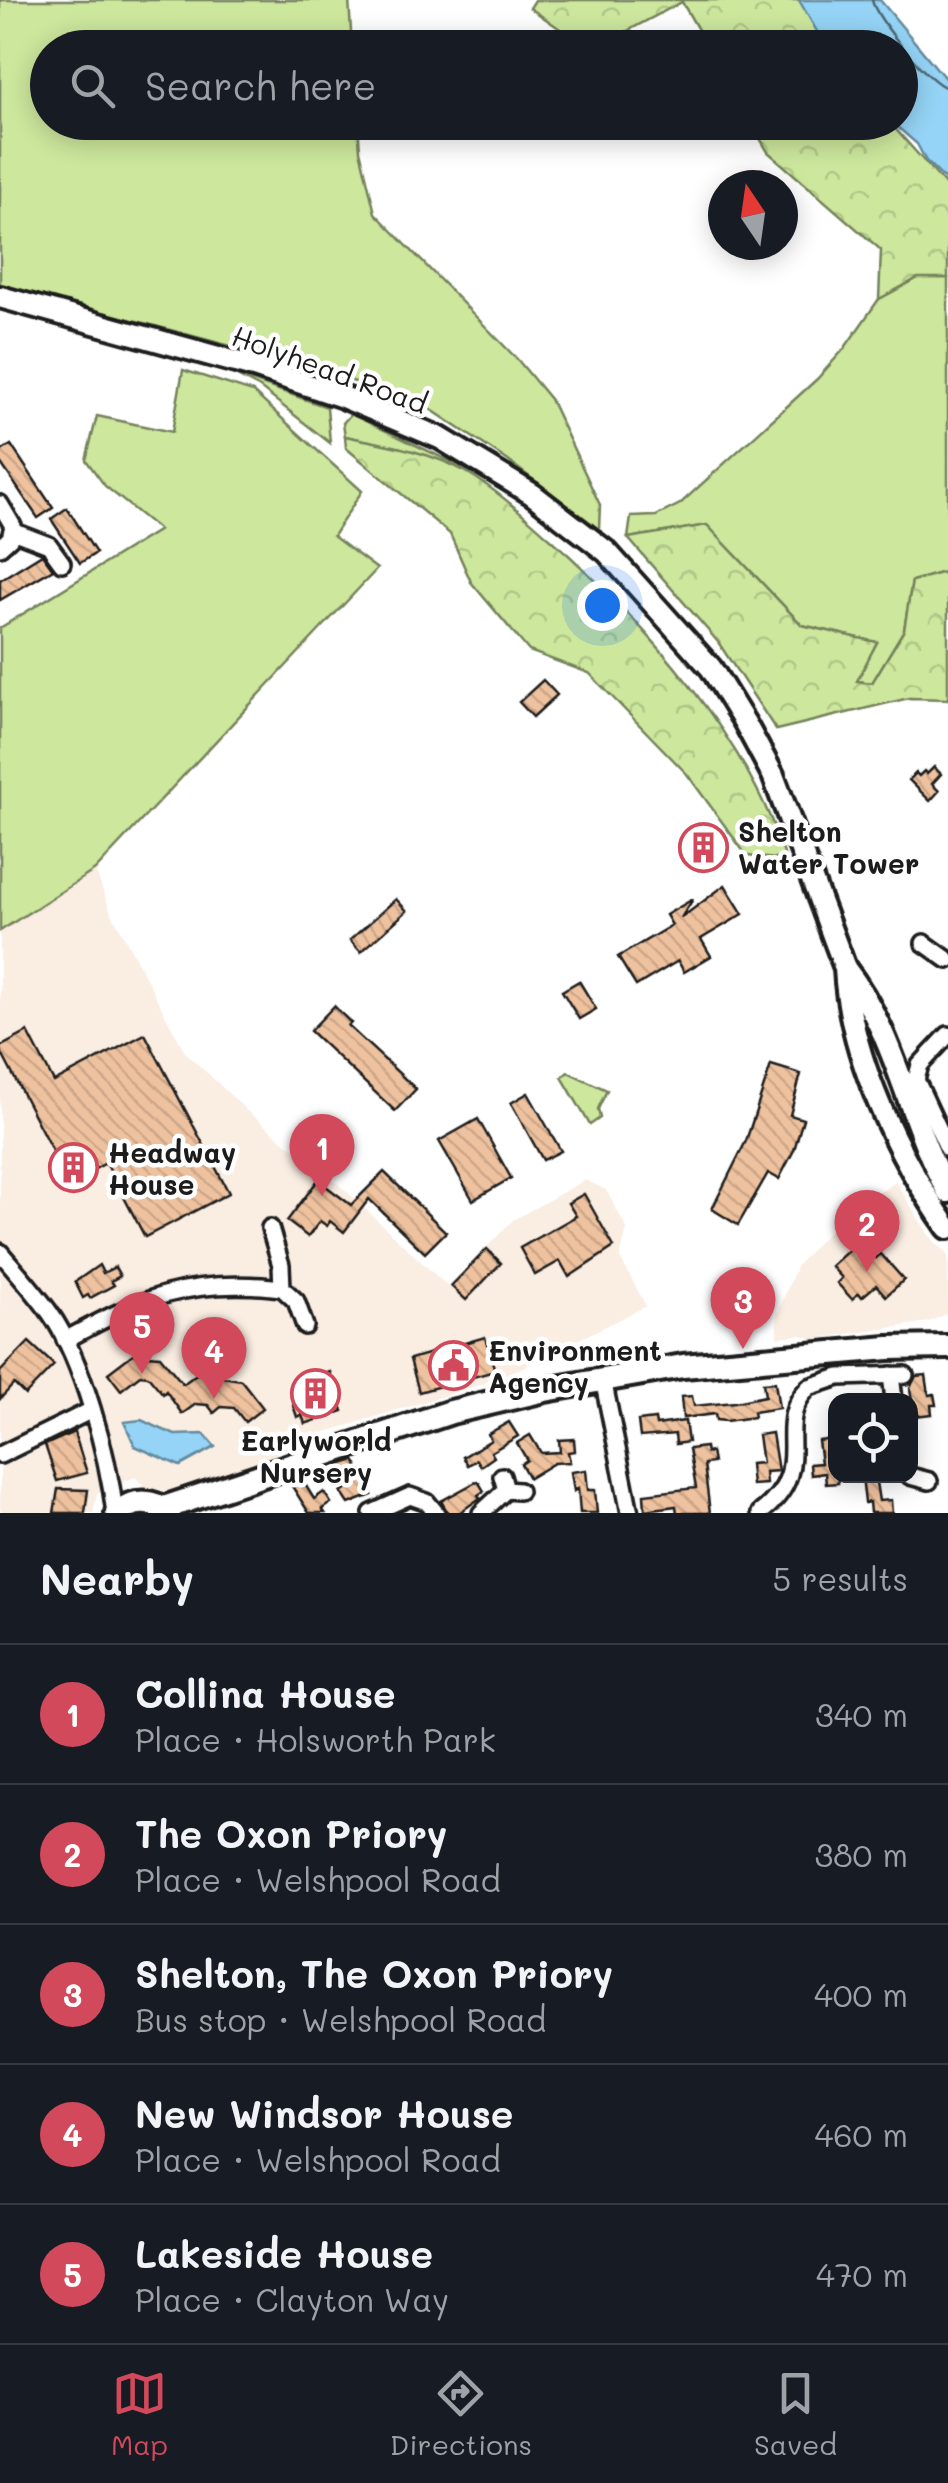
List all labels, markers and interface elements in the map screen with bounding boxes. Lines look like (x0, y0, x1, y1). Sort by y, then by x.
search box (30, 30, 918, 140)
icon: search (65, 58, 120, 113)
text: Search here (145, 60, 376, 110)
north arrow (708, 170, 798, 260)
street label: Holyhead Road (227, 317, 433, 421)
your location (577, 580, 628, 631)
place label: Shelton Water Tower (738, 813, 919, 881)
building icon: Shelton Water Tower (677, 821, 729, 873)
pin: 1 (290, 1114, 354, 1196)
place label: Headway House (108, 1134, 236, 1202)
building icon: Headway House (47, 1142, 99, 1194)
pin: 2 (834, 1190, 900, 1272)
pin: 3 (710, 1266, 776, 1349)
pin: 5 (110, 1292, 174, 1374)
pin: 4 (182, 1316, 246, 1399)
place label: Environment Agency (488, 1332, 662, 1401)
public building icon: Environment Agency (427, 1340, 479, 1392)
building icon: Earlyworld Nursery (290, 1367, 342, 1419)
map controls (828, 1393, 918, 1483)
button: locate (828, 1393, 918, 1483)
place label: Earlyworld Nursery (241, 1422, 391, 1491)
text: Nearby (40, 1551, 194, 1606)
text: 5 results (773, 1557, 908, 1599)
text: Collina House (135, 1668, 396, 1718)
text: 1 (65, 1693, 80, 1735)
text: 340 m (815, 1693, 908, 1735)
text: Place · Holsworth Park (135, 1718, 496, 1760)
text: The Oxon Priory (135, 1808, 447, 1858)
text: 2 (64, 1833, 81, 1875)
text: 380 m (814, 1833, 908, 1875)
text: Place · Welshpool Road (135, 1858, 501, 1900)
text: Shelton, The Oxon Priory (135, 1948, 613, 1998)
text: 3 (63, 1973, 82, 2015)
text: 400 m (814, 1973, 908, 2015)
text: Bus stop · Welshpool Road (135, 1998, 546, 2040)
text: New Windsor House (135, 2088, 513, 2138)
text: 4 (62, 2113, 83, 2155)
text: 460 m (814, 2113, 908, 2155)
text: Place · Welshpool Road (135, 2138, 501, 2180)
text: Lakeside House (135, 2228, 433, 2278)
text: 5 (63, 2253, 82, 2295)
text: 470 m (816, 2253, 908, 2295)
text: Place · Clayton Way (135, 2278, 449, 2320)
tab: Map (111, 2366, 168, 2462)
tab: Directions (390, 2366, 532, 2462)
tab: Saved (754, 2366, 837, 2462)

